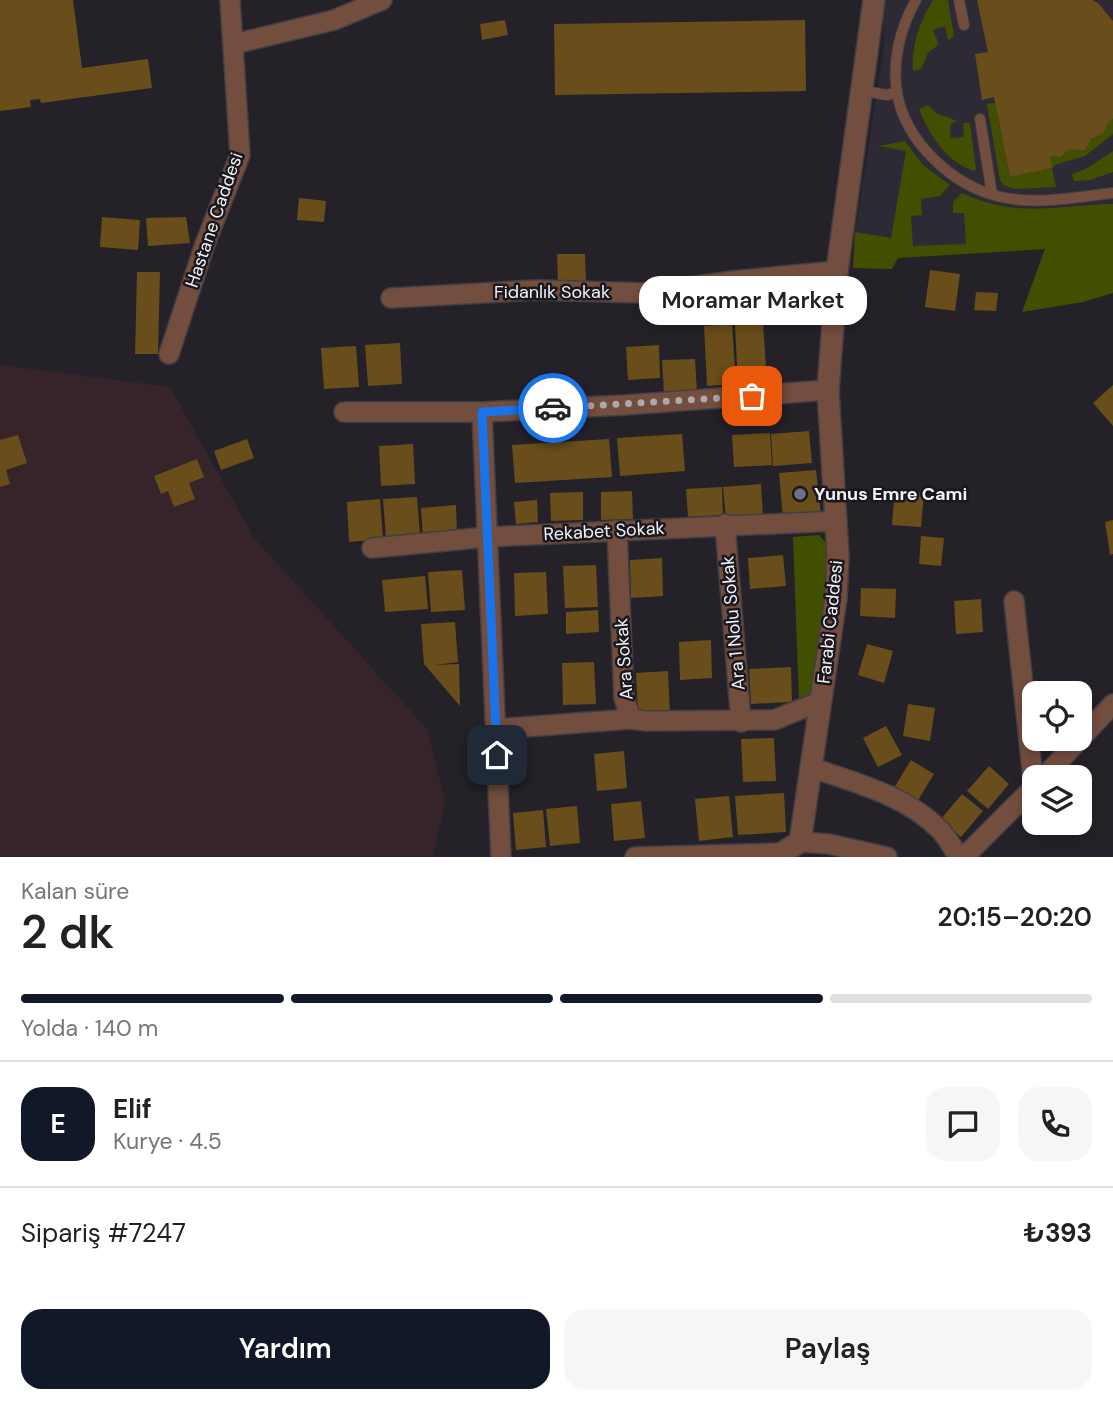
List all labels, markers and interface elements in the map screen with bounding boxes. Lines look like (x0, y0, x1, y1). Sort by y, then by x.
street label: Hastane Caddesi (180, 149, 248, 291)
callout: Moramar Market (638, 277, 866, 326)
street label: Fidanlık Sokak (494, 280, 610, 304)
text: Moramar Market (662, 285, 844, 315)
pin (722, 366, 782, 426)
courier (518, 373, 588, 443)
icon: bag (733, 377, 771, 415)
icon: car (534, 389, 572, 427)
place label: Yunus Emre Cami (814, 482, 967, 506)
marker: Yunus Emre Cami (792, 486, 808, 502)
street label: Rekabet Sokak (543, 516, 665, 546)
street label: Ara 1 Nolu Sokak (715, 555, 751, 691)
street label: Farabi Caddesi (812, 559, 848, 685)
street label: Ara Sokak (609, 617, 639, 701)
map controls (1022, 681, 1092, 835)
button: locate (1022, 681, 1092, 751)
pin (467, 725, 527, 785)
icon: home (478, 736, 516, 774)
button: layers (1022, 765, 1092, 835)
text: Kalan süre (21, 876, 129, 906)
text: 20:15–20:20 (938, 900, 1092, 934)
text: 2 dk (21, 902, 114, 962)
text: Yolda · 140 m (21, 1013, 158, 1043)
button: chat (926, 1087, 1000, 1161)
button: phone (1018, 1087, 1092, 1161)
text: Elif (113, 1092, 152, 1126)
text: E (50, 1107, 66, 1141)
text: Kurye · 4.5 (113, 1126, 222, 1156)
text: Sipariş #7247 (21, 1216, 186, 1250)
text: ₺393 (1023, 1216, 1092, 1250)
button: Yardım (21, 1309, 550, 1389)
button: Paylaş (564, 1309, 1092, 1389)

